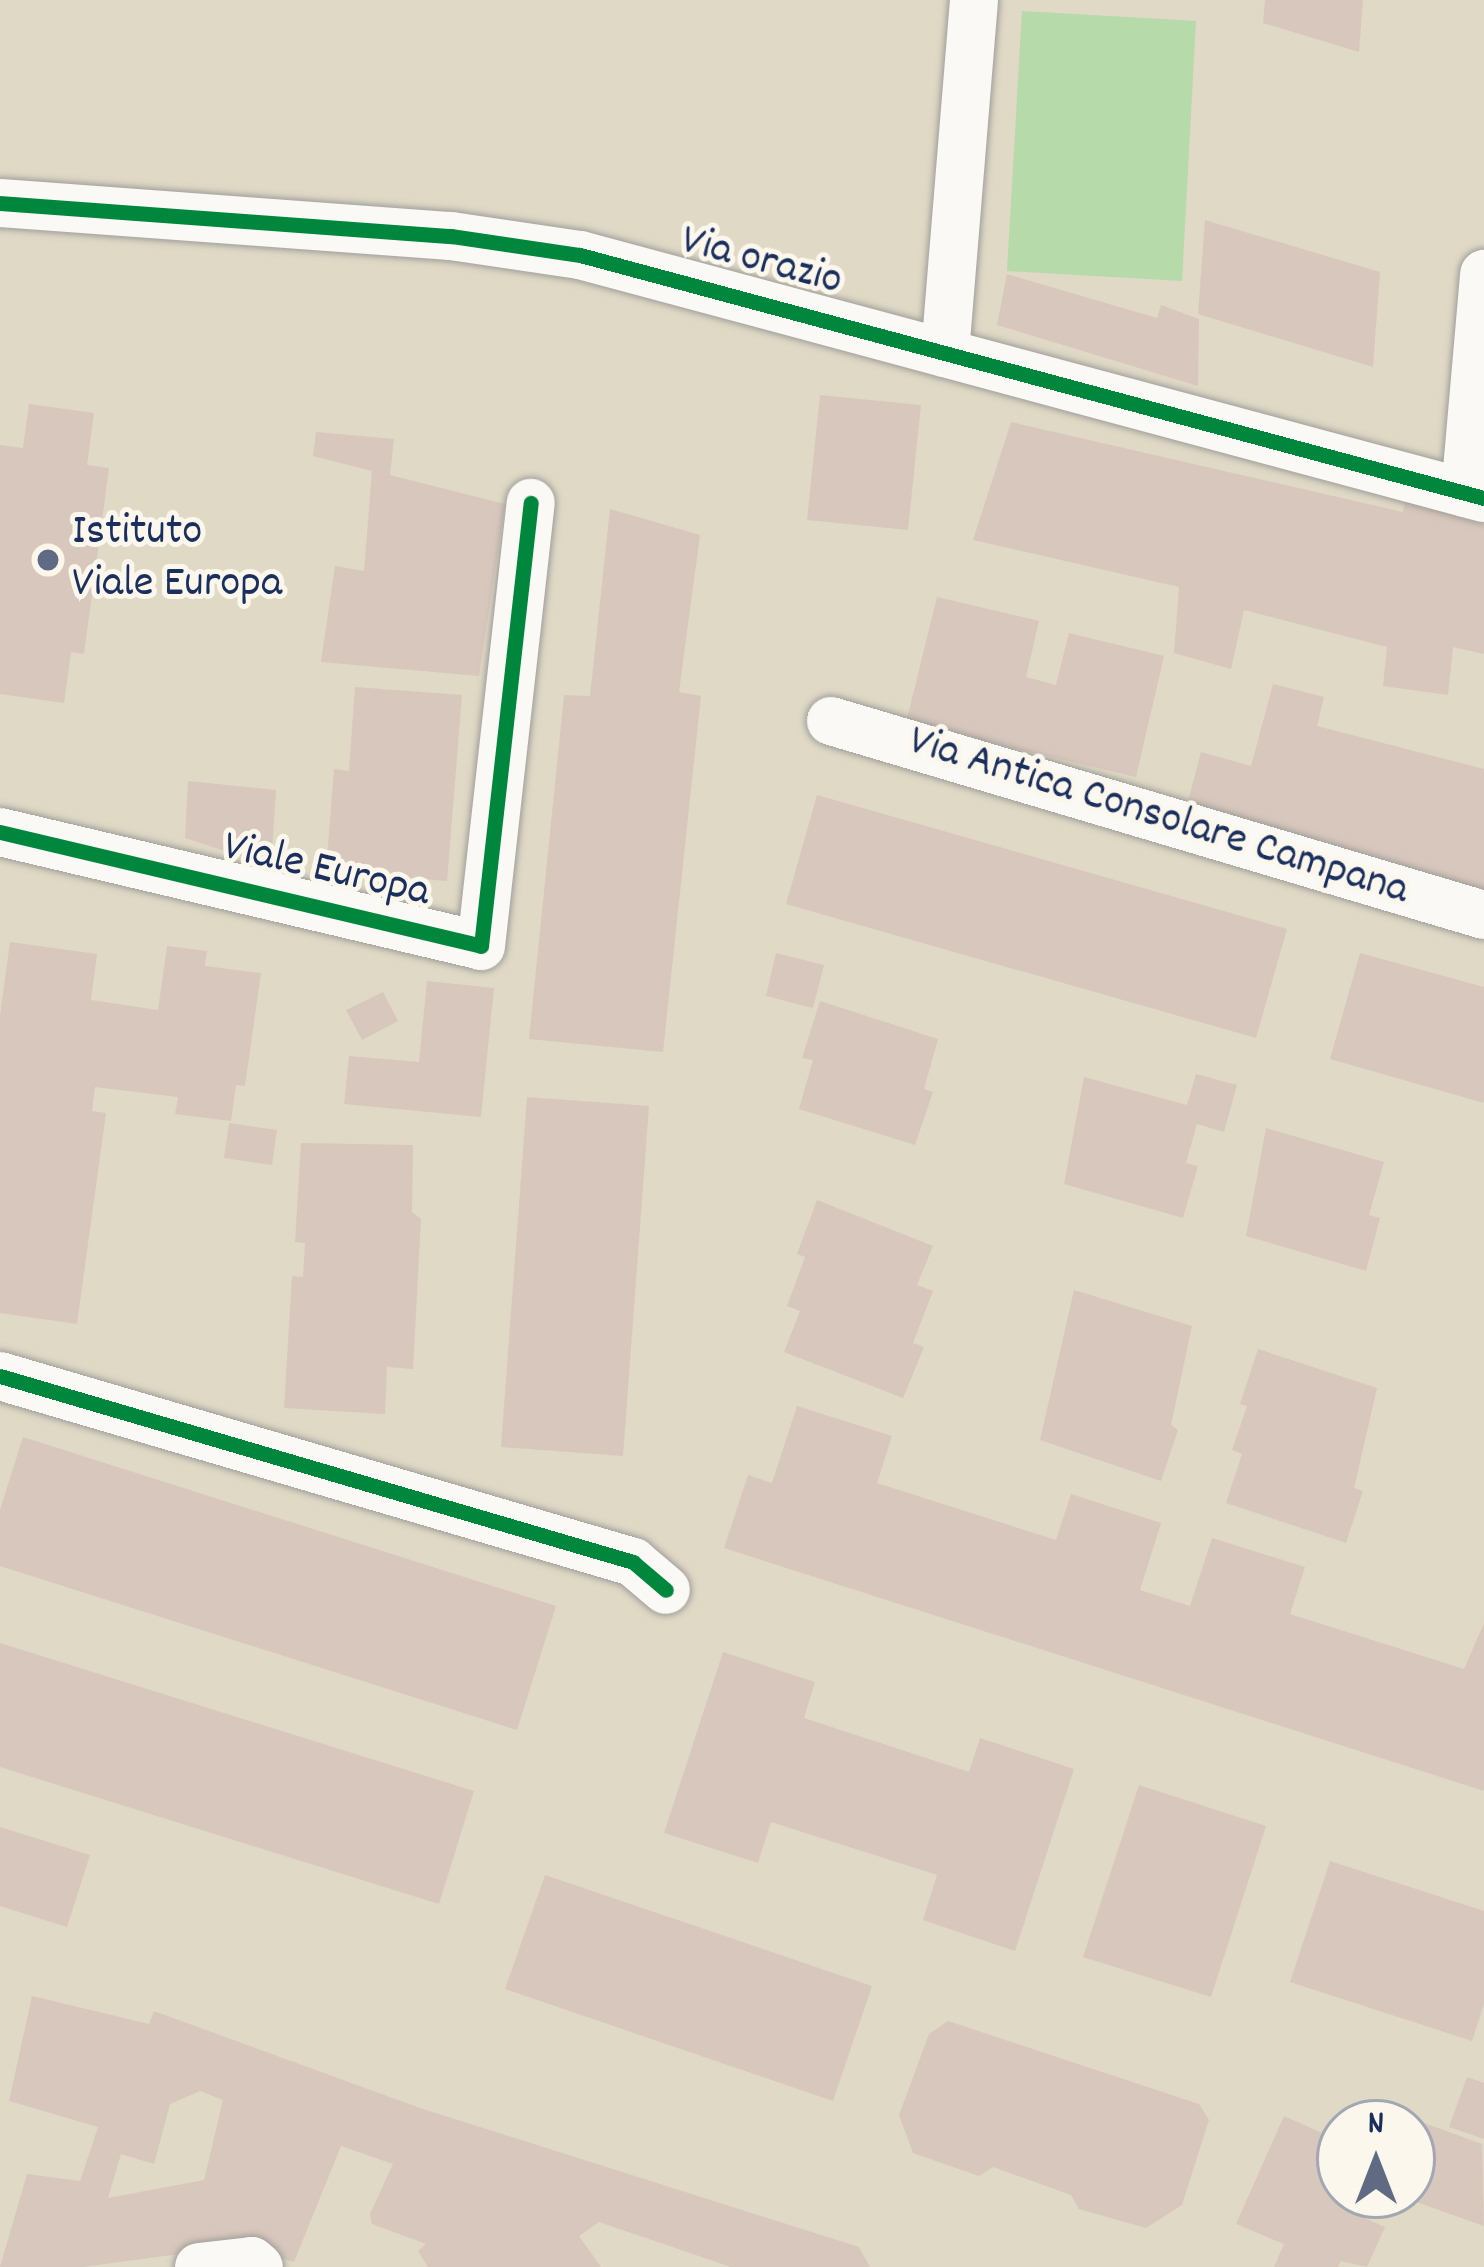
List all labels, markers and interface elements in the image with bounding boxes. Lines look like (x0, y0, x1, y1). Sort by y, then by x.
street label: Via orazio (675, 216, 847, 310)
place label: Istituto Viale Europa (72, 507, 282, 613)
marker: Istituto Viale Europa (35, 547, 61, 573)
street label: Via Antica Consolare Campana (902, 716, 1414, 920)
street label: Viale Europa (218, 822, 434, 922)
north arrow (1316, 2099, 1436, 2219)
text: N (1368, 2102, 1384, 2149)

